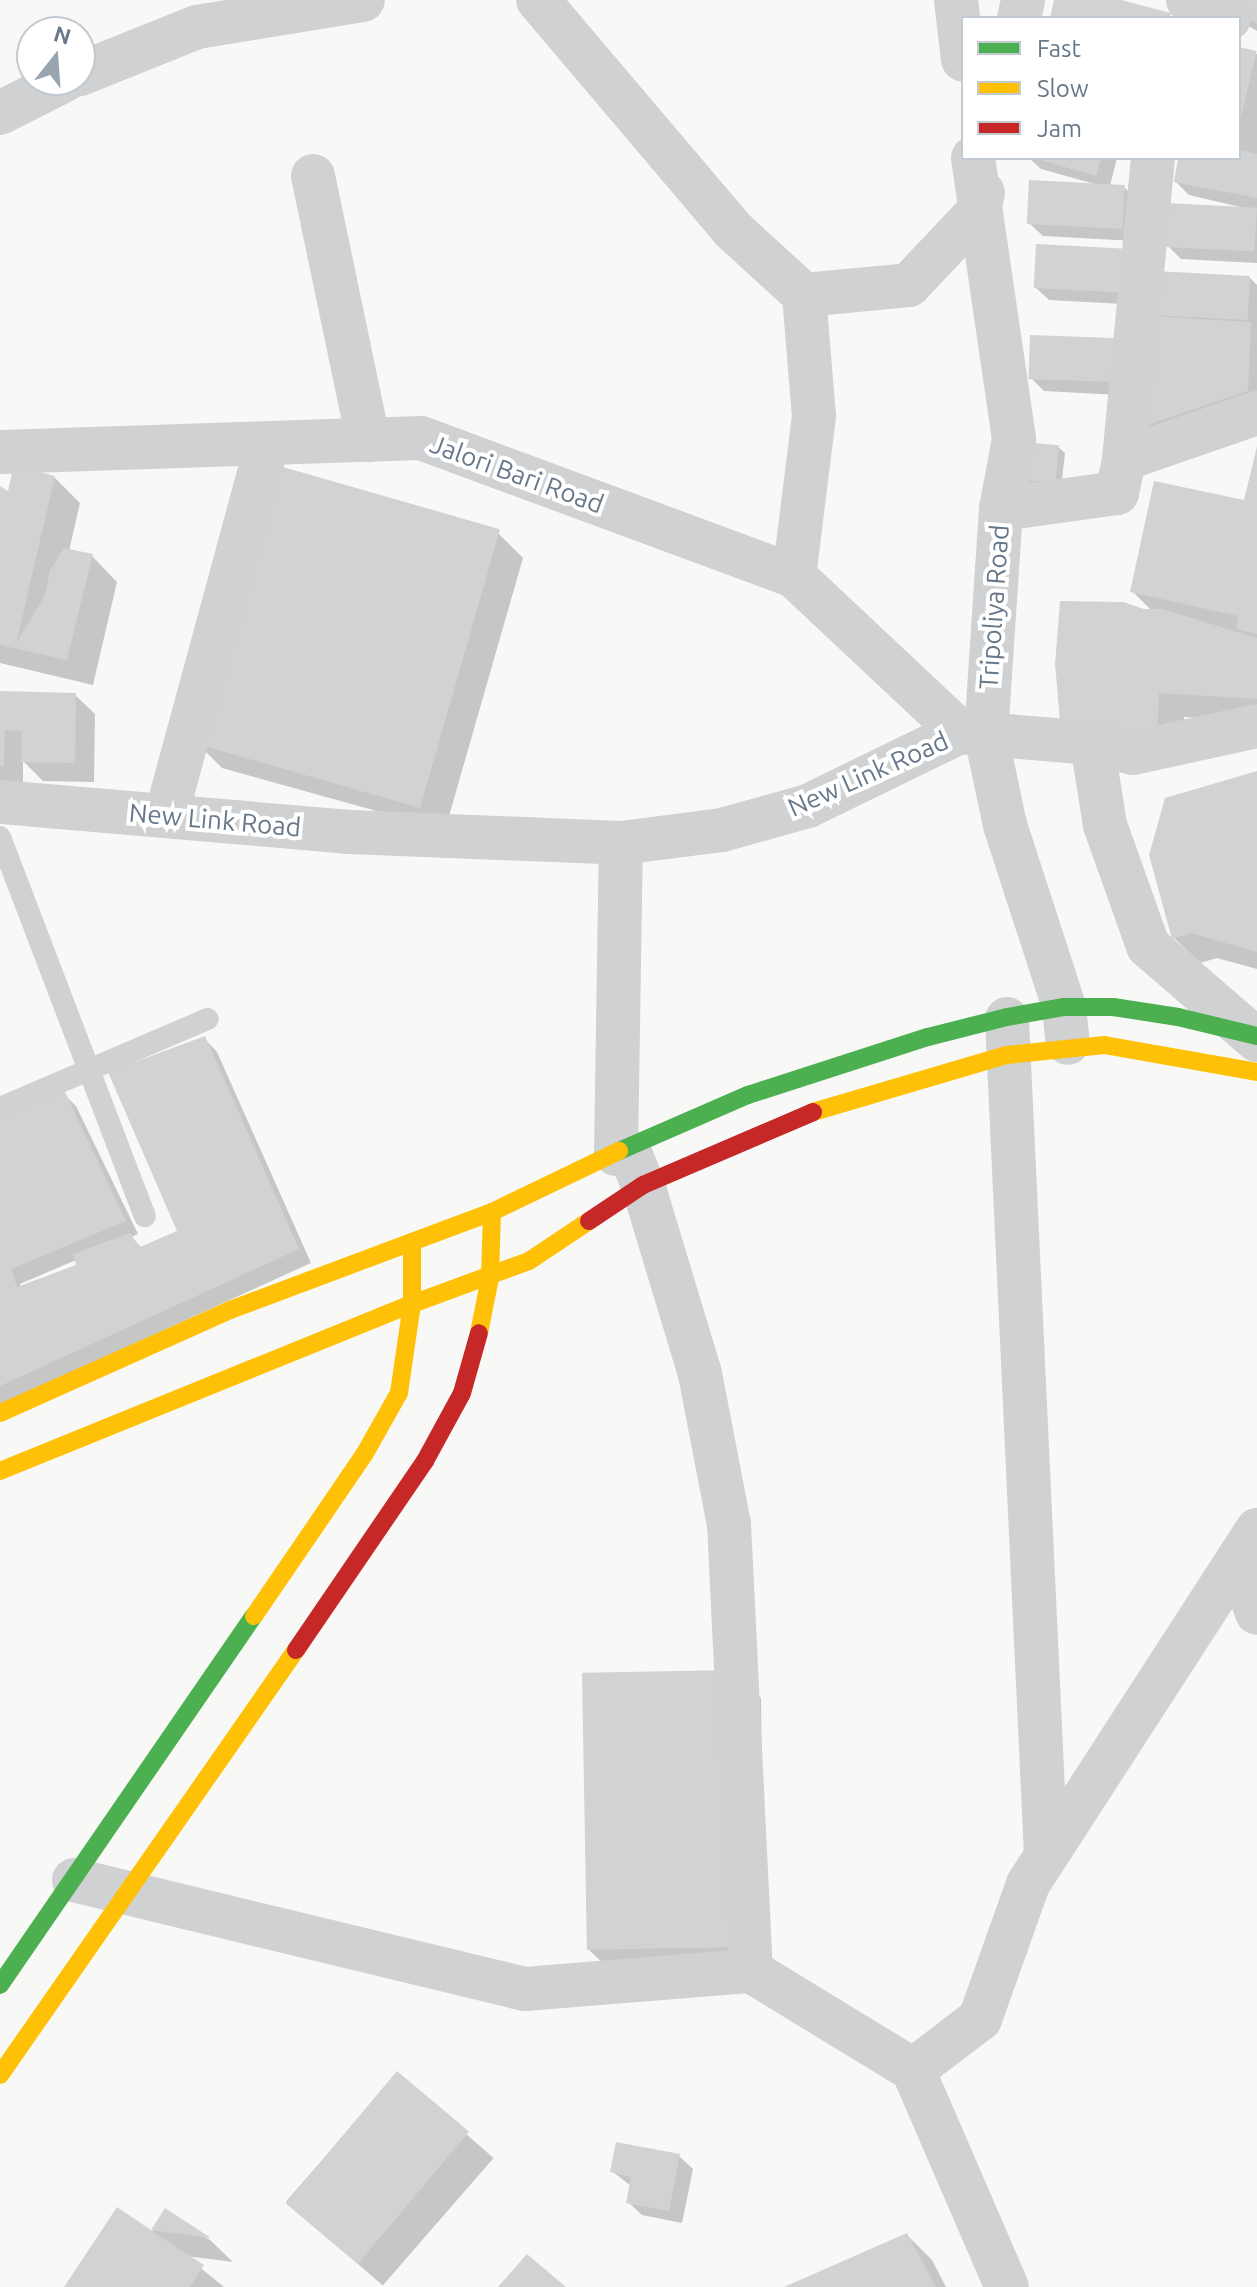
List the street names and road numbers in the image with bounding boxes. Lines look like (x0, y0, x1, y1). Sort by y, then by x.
street label: Jalori Bari Road (426, 428, 608, 520)
street label: Tripoliya Road (973, 524, 1015, 690)
street label: New Link Road (783, 725, 953, 823)
street label: New Link Road (128, 797, 302, 843)

